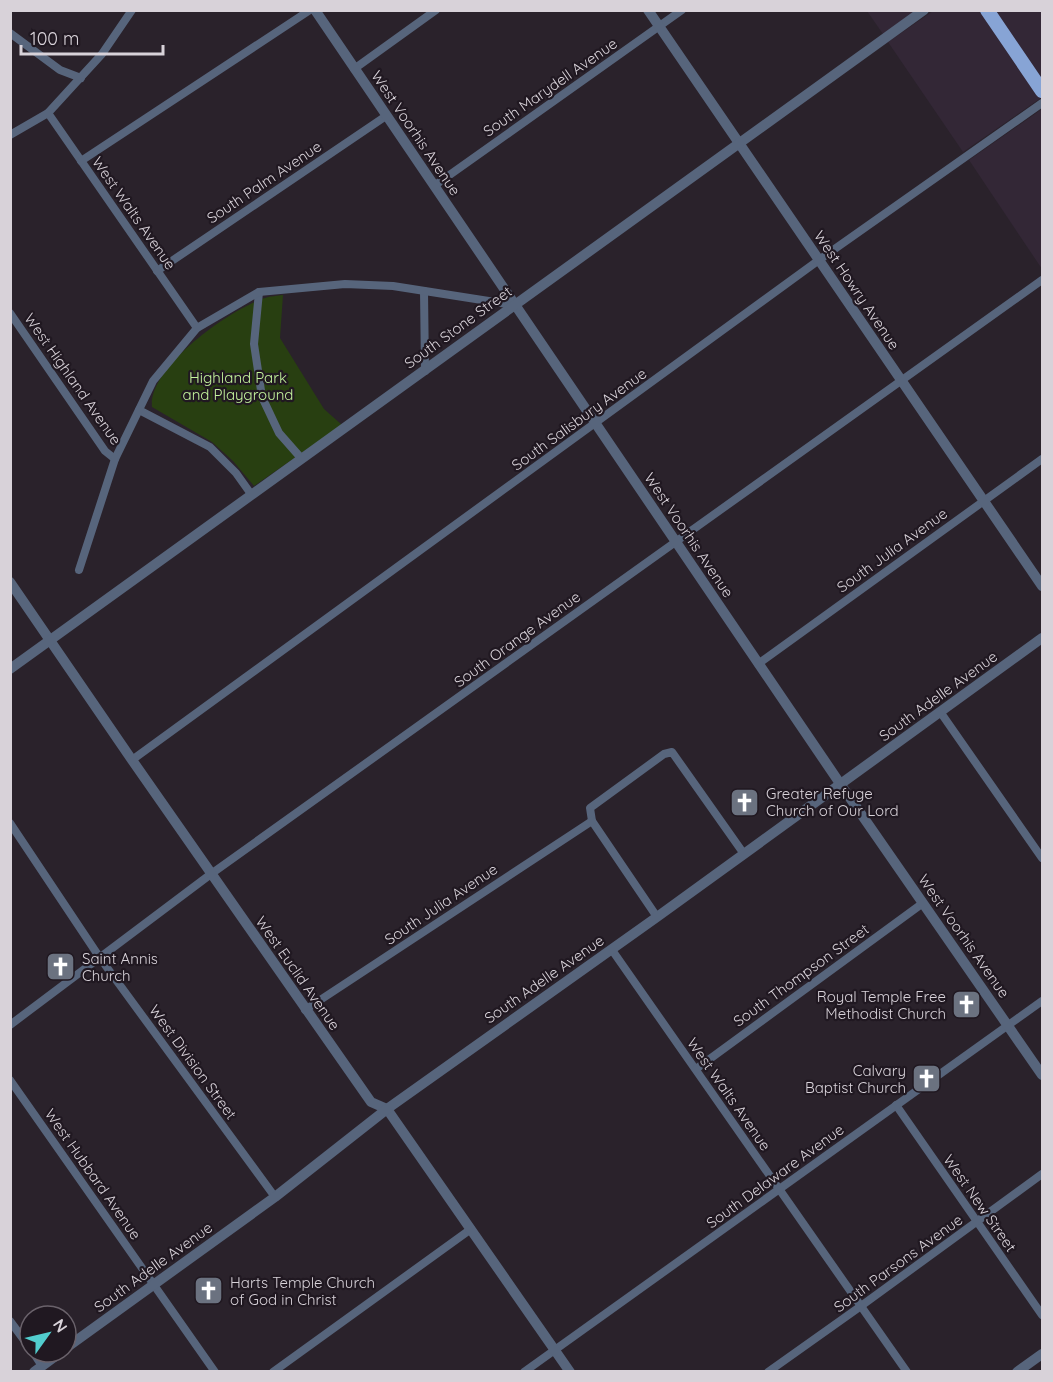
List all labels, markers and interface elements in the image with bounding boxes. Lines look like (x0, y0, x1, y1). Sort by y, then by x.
scale bar (21, 18, 164, 56)
text: 100 m (30, 27, 79, 50)
street label: South Marydell Avenue (479, 34, 621, 140)
street label: West Voorhis Avenue (367, 67, 465, 199)
street label: South Palm Avenue (203, 137, 325, 227)
street label: West Walts Avenue (88, 153, 180, 273)
street label: West Howry Avenue (810, 227, 904, 353)
street label: South Stone Street (400, 282, 516, 372)
street label: West Highland Avenue (20, 309, 126, 449)
street label: South Salisbury Avenue (508, 364, 650, 474)
park label: Highland Park and Playground (183, 368, 293, 404)
street label: West Voorhis Avenue (640, 469, 738, 601)
street label: South Julia Avenue (833, 504, 951, 596)
street label: South Orange Avenue (450, 587, 584, 691)
street label: South Adelle Avenue (875, 647, 1001, 745)
place label: Greater Refuge Church of Our Lord (766, 784, 899, 820)
church icon: Greater Refuge Church of Our Lord (729, 786, 761, 818)
street label: South Julia Avenue (381, 859, 501, 949)
street label: West Voorhis Avenue (914, 870, 1014, 1002)
street label: West Euclid Avenue (252, 912, 344, 1034)
street label: South Thompson Street (729, 919, 873, 1031)
street label: South Adelle Avenue (481, 931, 607, 1027)
place label: Saint Annis Church (82, 949, 158, 985)
church icon: Saint Annis Church (45, 951, 77, 983)
place label: Royal Temple Free Methodist Church (817, 987, 946, 1023)
church icon: Royal Temple Free Methodist Church (951, 989, 983, 1021)
street label: West Division Street (145, 1001, 241, 1123)
street label: West Walts Avenue (683, 1034, 775, 1154)
place label: Calvary Baptist Church (805, 1061, 906, 1097)
church icon: Calvary Baptist Church (911, 1063, 943, 1095)
street label: West Hubbard Avenue (41, 1105, 145, 1243)
street label: South Delaware Avenue (703, 1120, 847, 1232)
street label: West New Street (939, 1151, 1021, 1255)
street label: South Parsons Avenue (830, 1210, 966, 1316)
street label: South Adelle Avenue (90, 1218, 216, 1316)
place label: Harts Temple Church of God in Christ (230, 1273, 375, 1309)
church icon: Harts Temple Church of God in Christ (193, 1275, 225, 1307)
north arrow (18, 1304, 78, 1364)
text: N (49, 1315, 72, 1336)

